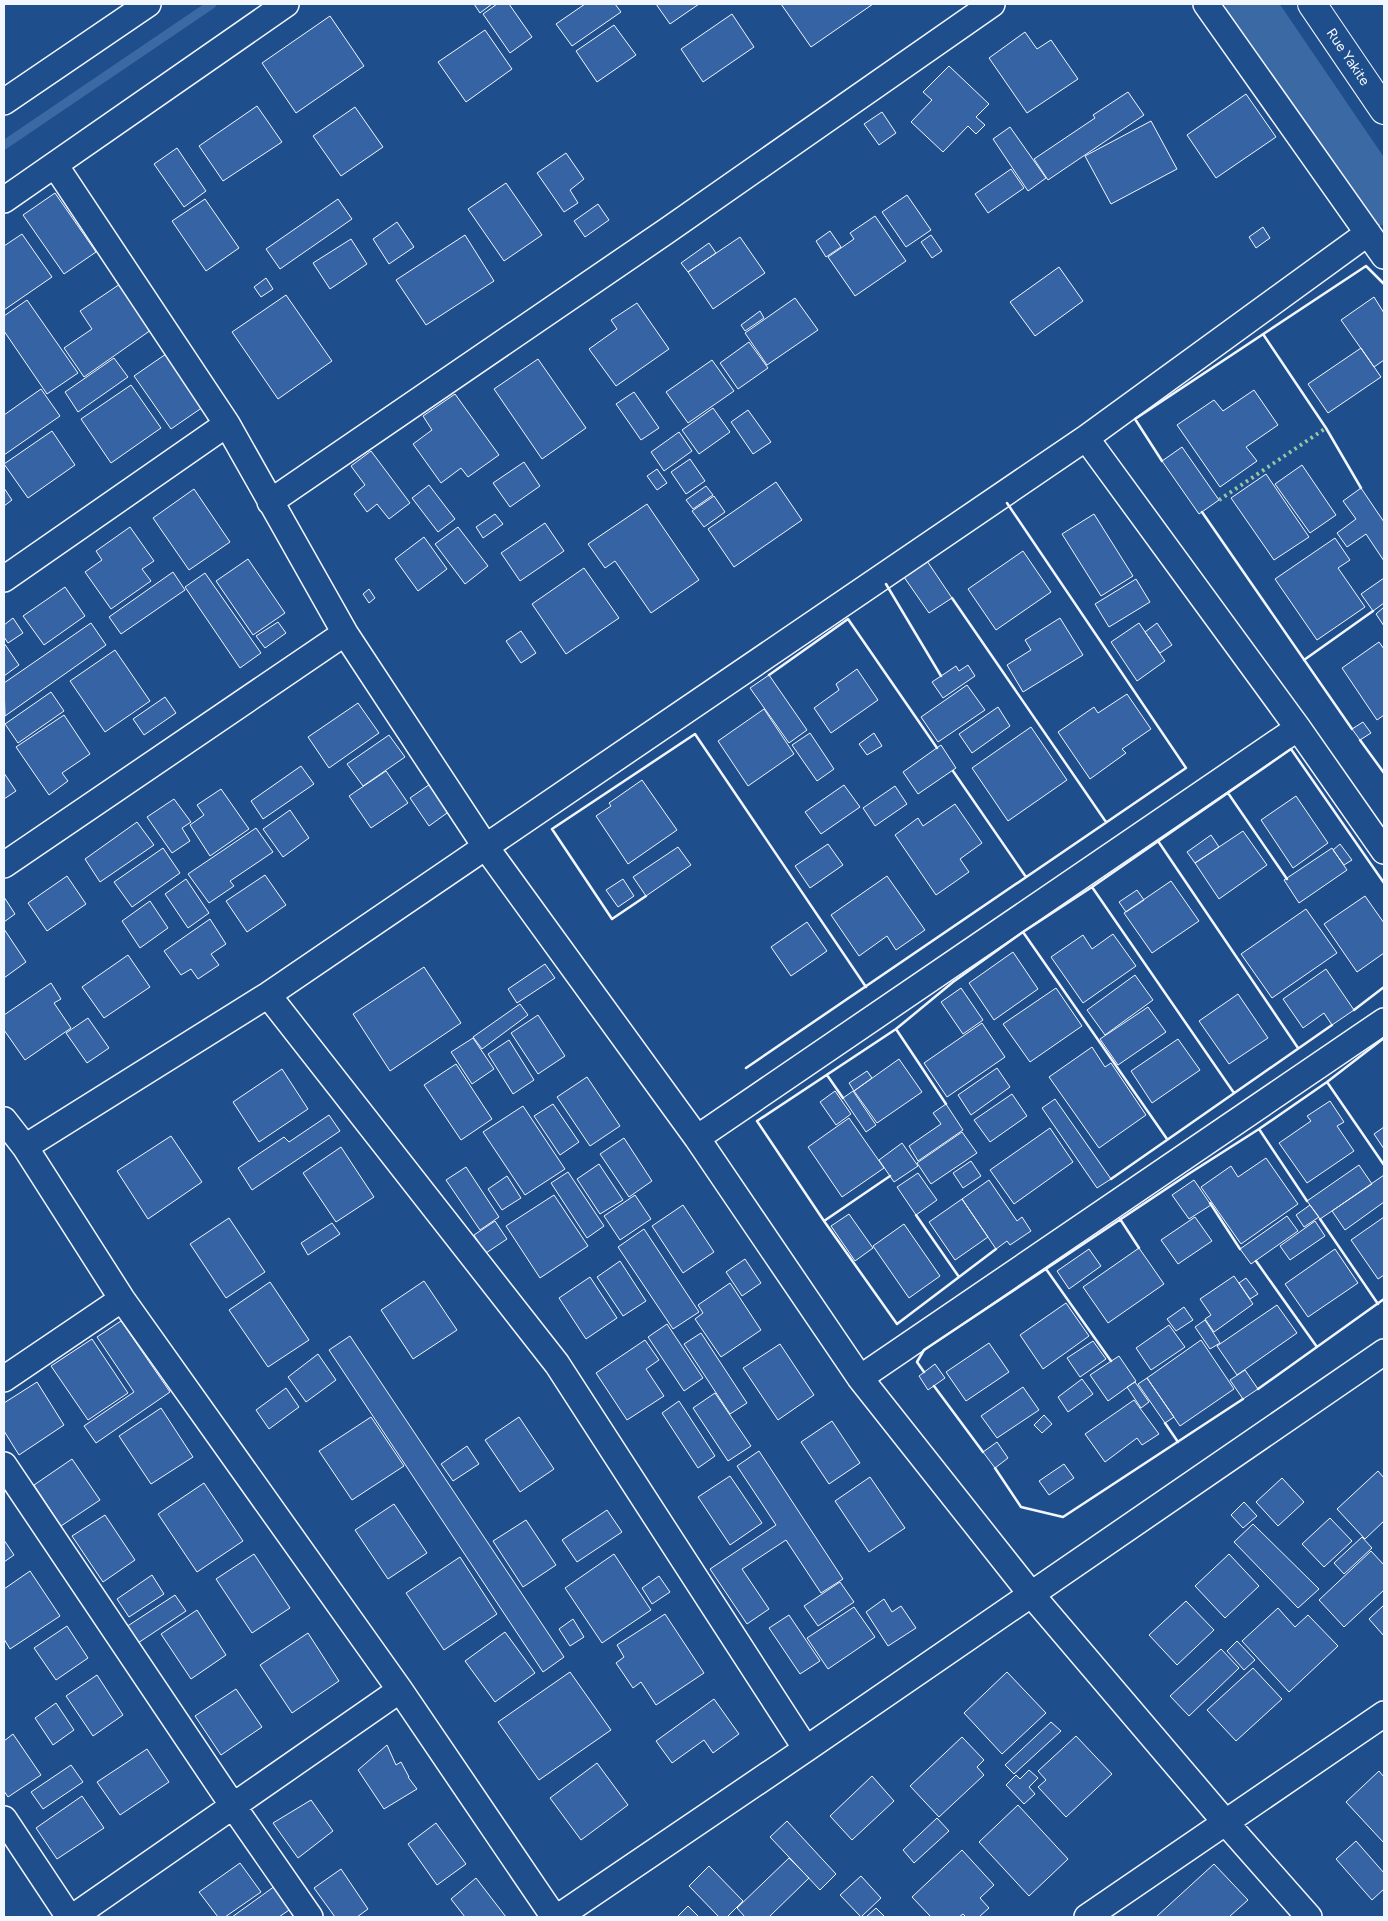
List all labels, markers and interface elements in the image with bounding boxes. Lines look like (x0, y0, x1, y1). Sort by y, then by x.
street label: Rue Yakite (1323, 25, 1374, 89)

